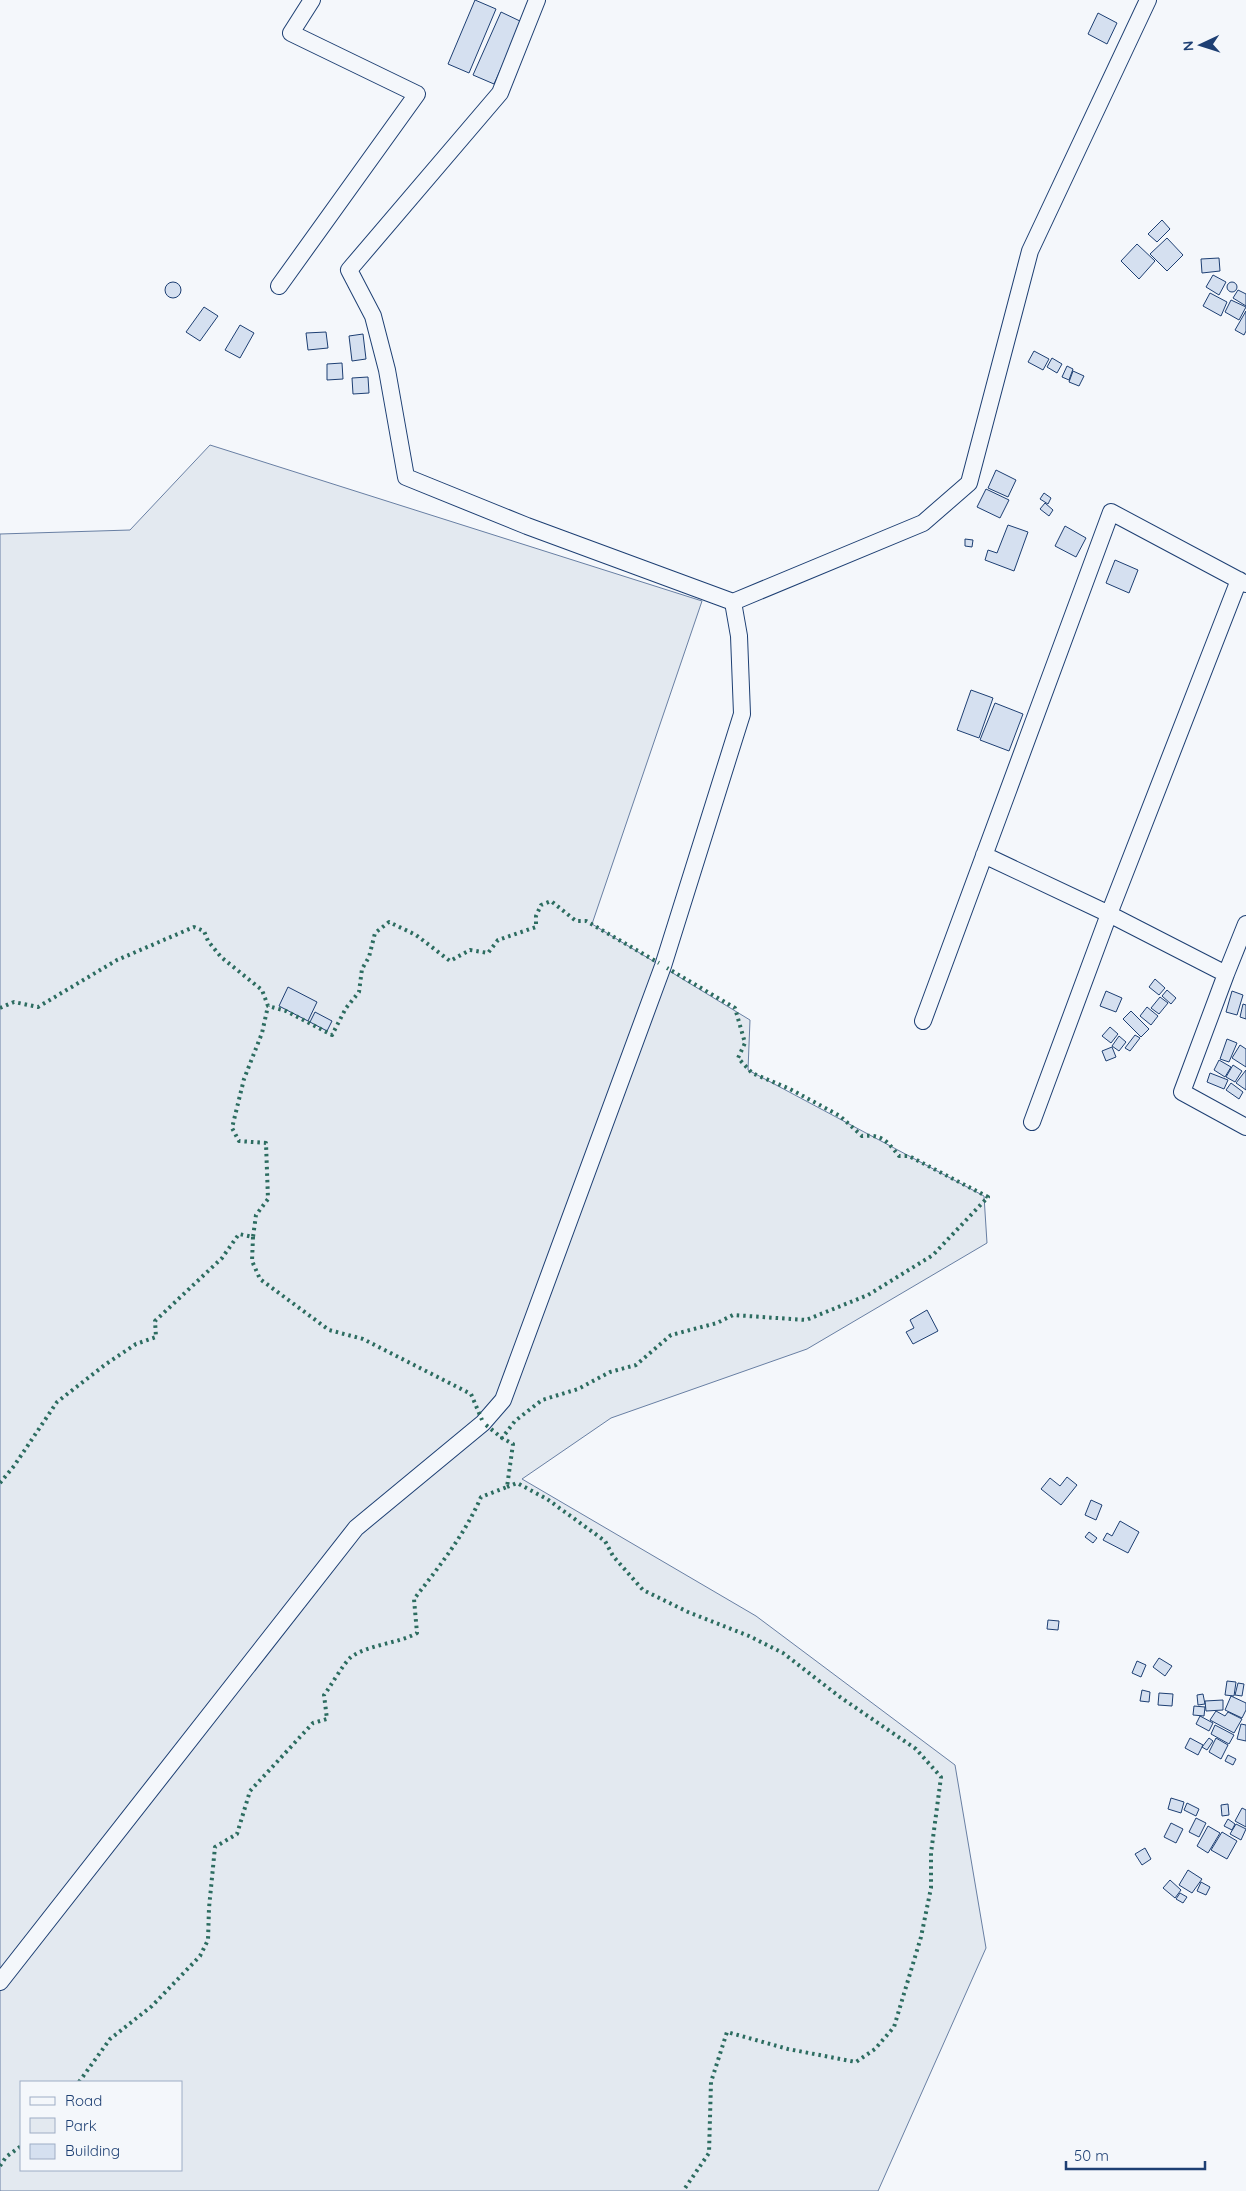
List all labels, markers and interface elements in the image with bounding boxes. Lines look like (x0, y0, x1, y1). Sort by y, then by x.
north arrow (1176, 20, 1226, 70)
text: N (1179, 40, 1197, 52)
legend (20, 2081, 182, 2171)
text: Road (65, 2091, 102, 2110)
text: Park (65, 2116, 97, 2135)
scale bar (1066, 2138, 1205, 2170)
text: Building (65, 2141, 120, 2160)
text: 50 m (1074, 2146, 1109, 2165)

